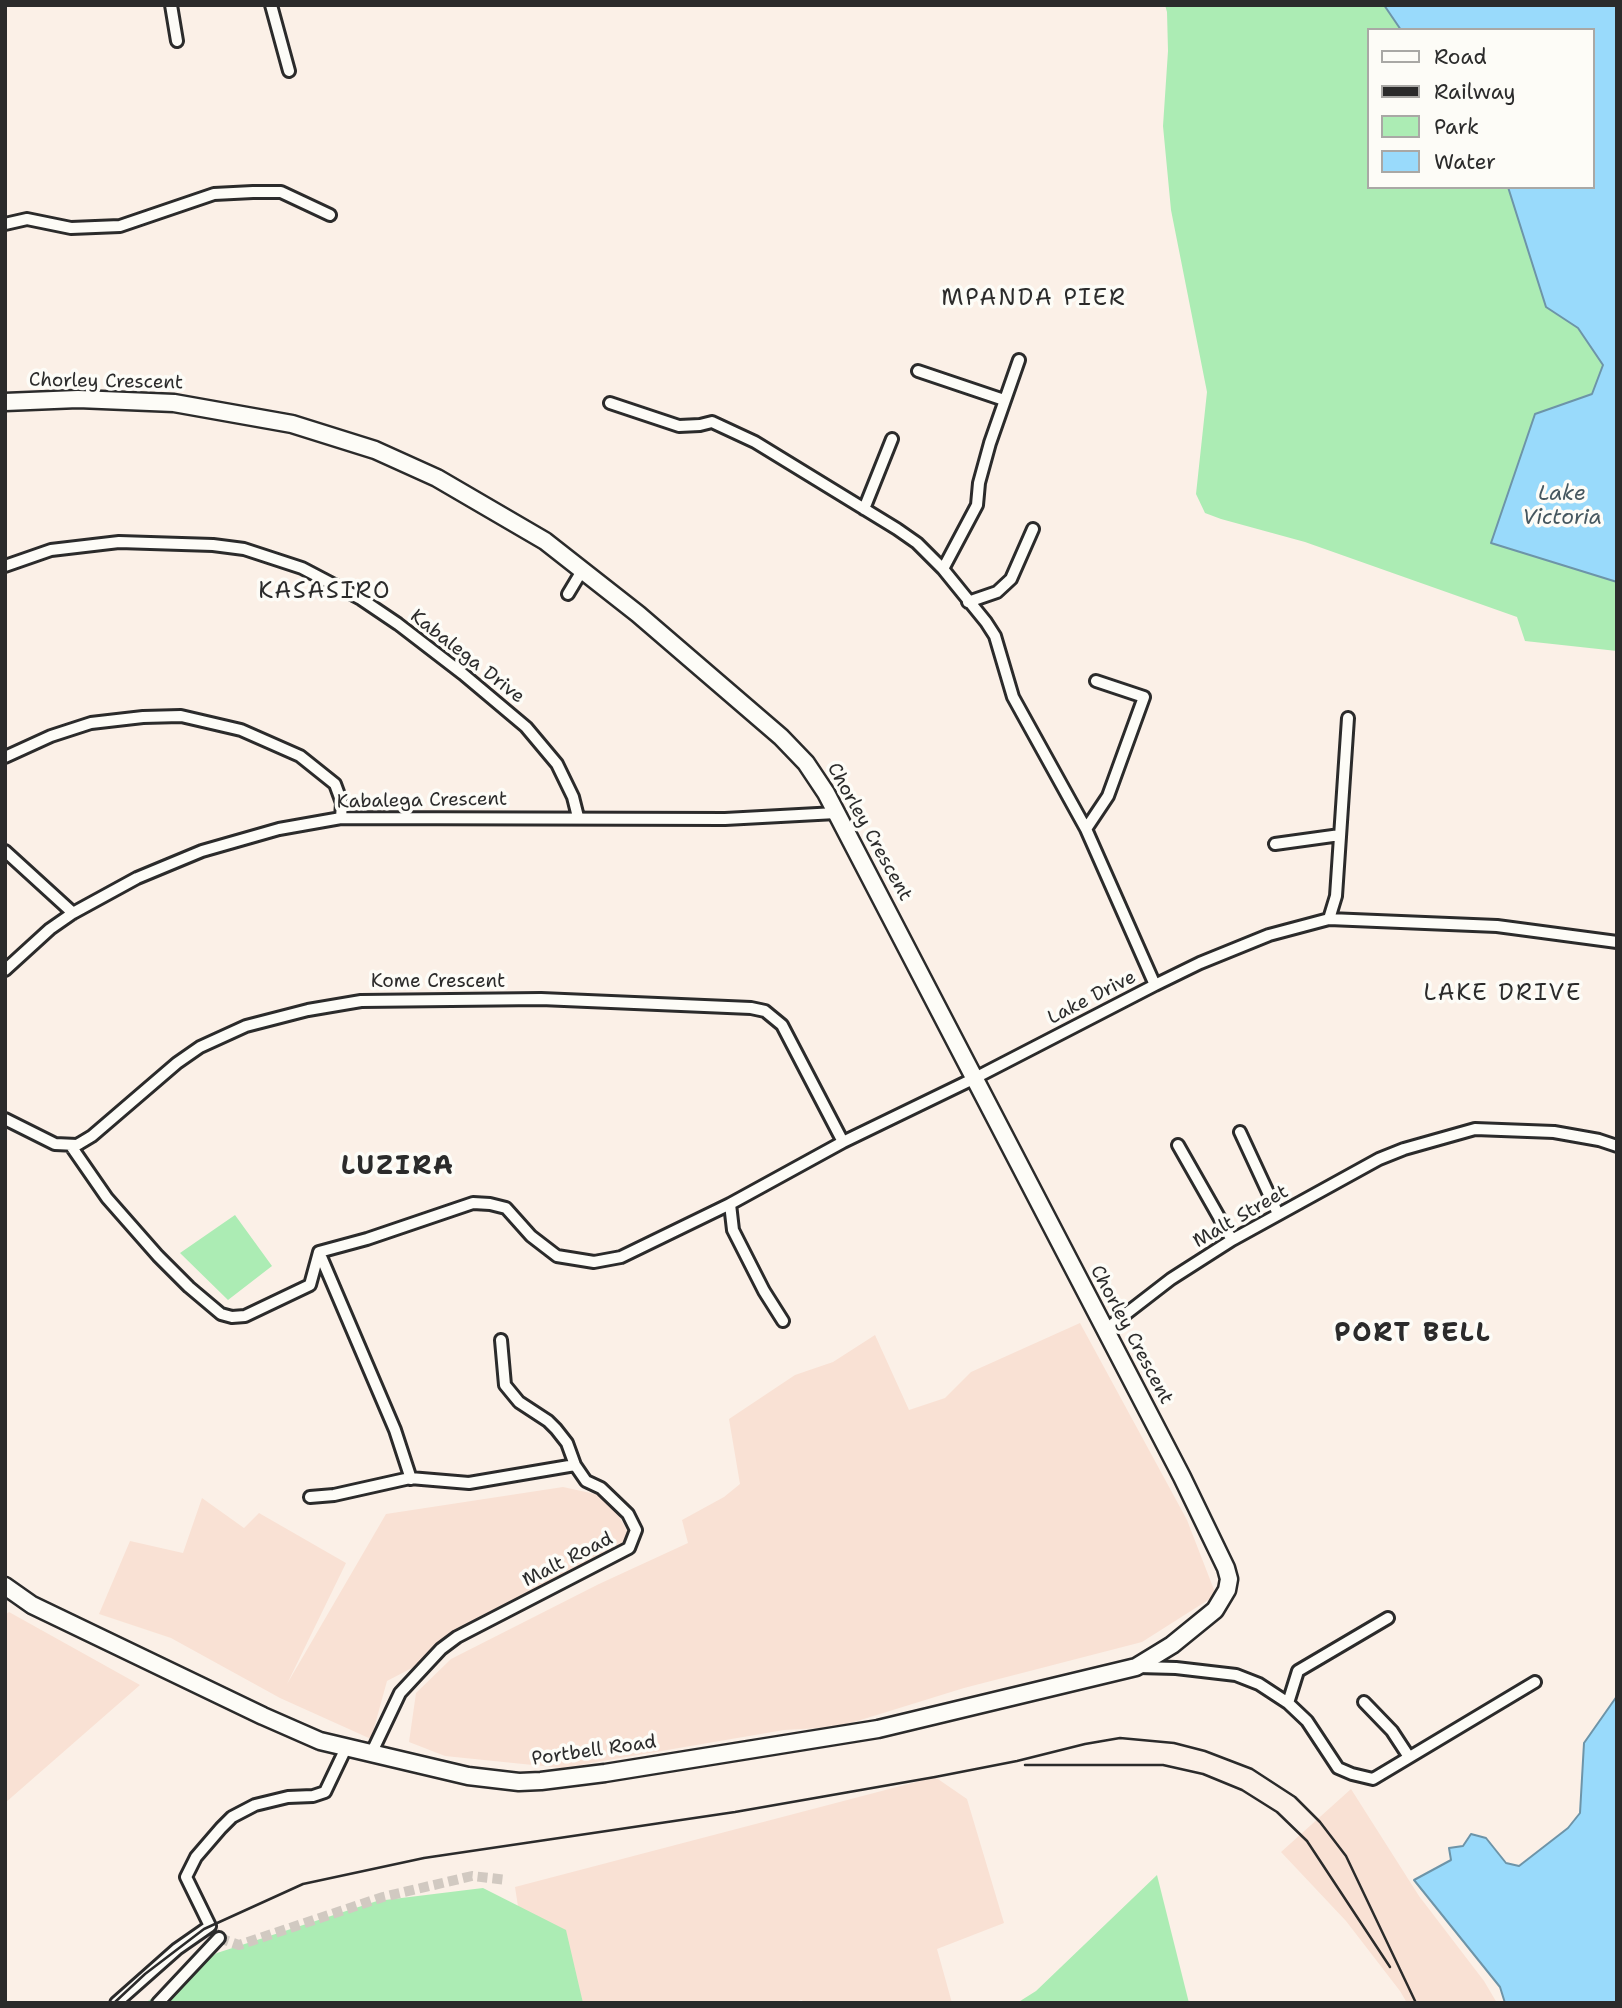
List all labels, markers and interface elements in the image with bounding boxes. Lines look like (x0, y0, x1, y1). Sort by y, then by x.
legend (1366, 28, 1594, 189)
text: Road (1434, 43, 1487, 71)
text: Railway (1434, 78, 1516, 106)
text: Park (1434, 113, 1479, 141)
text: Water (1434, 148, 1496, 176)
district label: MPANDA PIER (943, 285, 1125, 313)
street label: Chorley Crescent (29, 369, 183, 395)
water label: Lake Victoria (1522, 482, 1602, 532)
district label: KASASIRO (259, 578, 391, 606)
street label: Kabalega Drive (405, 605, 529, 709)
street label: Chorley Crescent (822, 759, 916, 905)
street label: Kabalega Crescent (337, 788, 507, 814)
street label: Lake Drive (1044, 966, 1140, 1030)
street label: Kome Crescent (371, 971, 505, 993)
district label: LAKE DRIVE (1425, 980, 1581, 1008)
district label: LUZIRA (342, 1151, 454, 1183)
street label: Malt Street (1189, 1181, 1293, 1253)
street label: Chorley Crescent (1085, 1262, 1177, 1408)
district label: PORT BELL (1335, 1318, 1491, 1350)
street label: Malt Road (519, 1528, 617, 1592)
street label: Portbell Road (530, 1731, 658, 1771)

